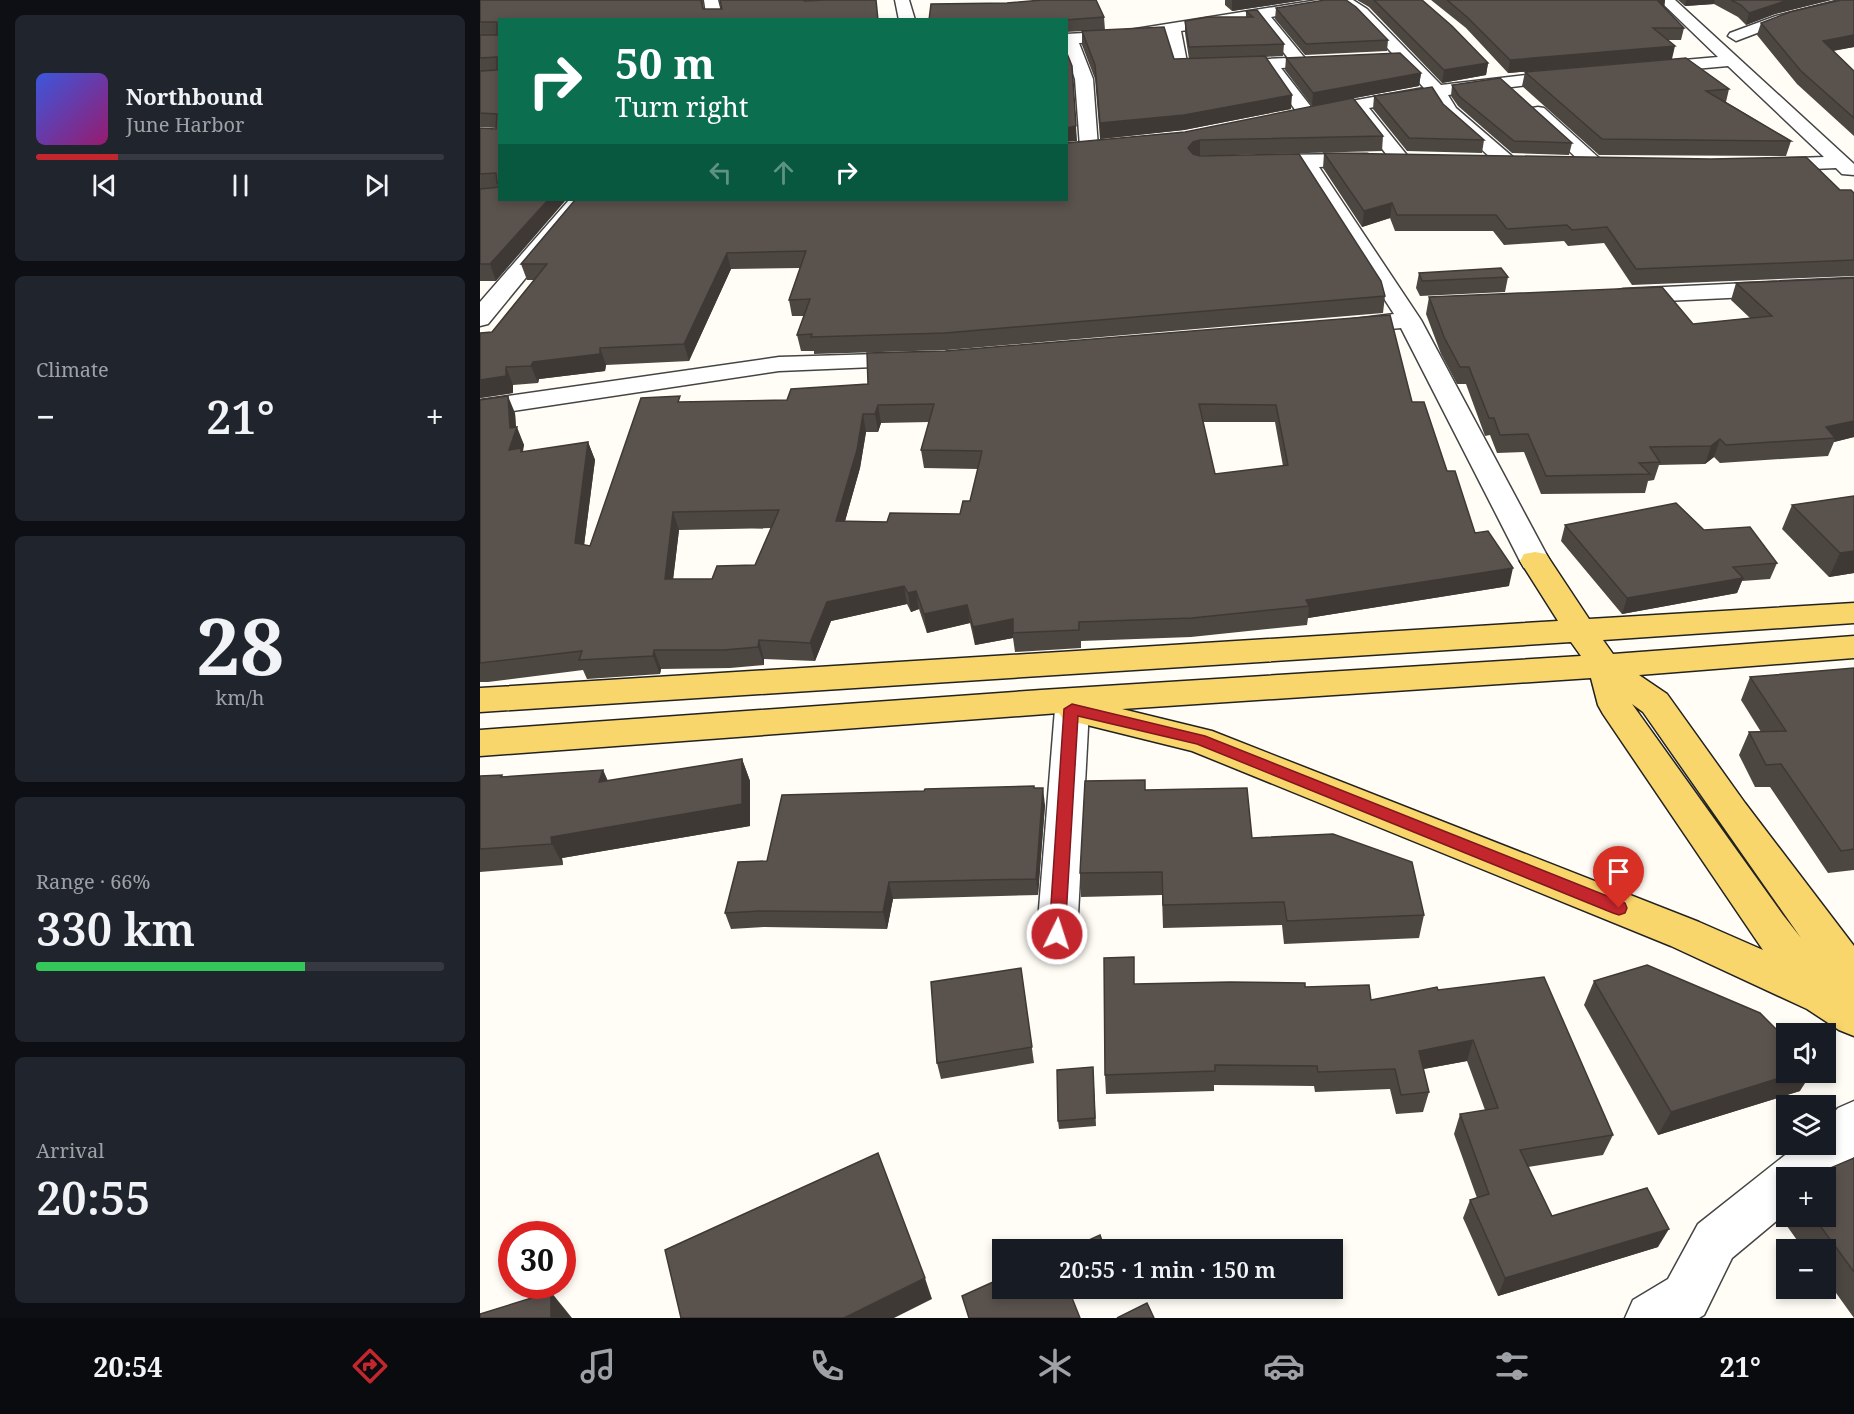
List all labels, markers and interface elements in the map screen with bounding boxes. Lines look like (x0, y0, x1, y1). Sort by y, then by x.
text: 50 m (615, 34, 715, 91)
icon: right (516, 42, 594, 120)
text: Northbound (126, 81, 263, 111)
text: Turn right (615, 88, 748, 125)
text: June Harbor (126, 111, 244, 138)
icon: left (704, 156, 737, 189)
icon: ahead (767, 156, 800, 189)
icon: right (830, 156, 863, 189)
icon: previous (88, 169, 121, 202)
icon: pause (224, 169, 257, 202)
icon: next (360, 169, 393, 202)
text: Climate (36, 356, 109, 383)
text: 21° (206, 386, 275, 447)
text: − (36, 394, 55, 439)
text: + (426, 394, 444, 439)
text: 28 (196, 592, 284, 698)
text: km/h (215, 684, 265, 711)
pin (1593, 846, 1644, 908)
icon: arrive (1602, 855, 1635, 888)
text: Range · 66% (36, 868, 150, 895)
text: 330 km (36, 898, 195, 959)
position arrow (1025, 902, 1089, 966)
map controls (1776, 1023, 1836, 1299)
button: sound (1776, 1023, 1836, 1083)
button: layers (1776, 1095, 1836, 1155)
text: Arrival (36, 1137, 104, 1164)
text: 20:55 (36, 1167, 151, 1228)
button: + (1776, 1167, 1836, 1227)
speed limit sign: 30 (498, 1221, 576, 1299)
button: − (1776, 1239, 1836, 1299)
text: 20:55 · 1 min · 150 m (1059, 1254, 1276, 1284)
icon: directions (349, 1345, 391, 1387)
icon: music (577, 1345, 619, 1387)
icon: phone (806, 1345, 848, 1387)
icon: climate (1034, 1345, 1076, 1387)
icon: car (1263, 1345, 1305, 1387)
icon: filters (1491, 1345, 1533, 1387)
text: 20:54 (93, 1348, 162, 1385)
text: 21° (1719, 1348, 1761, 1385)

